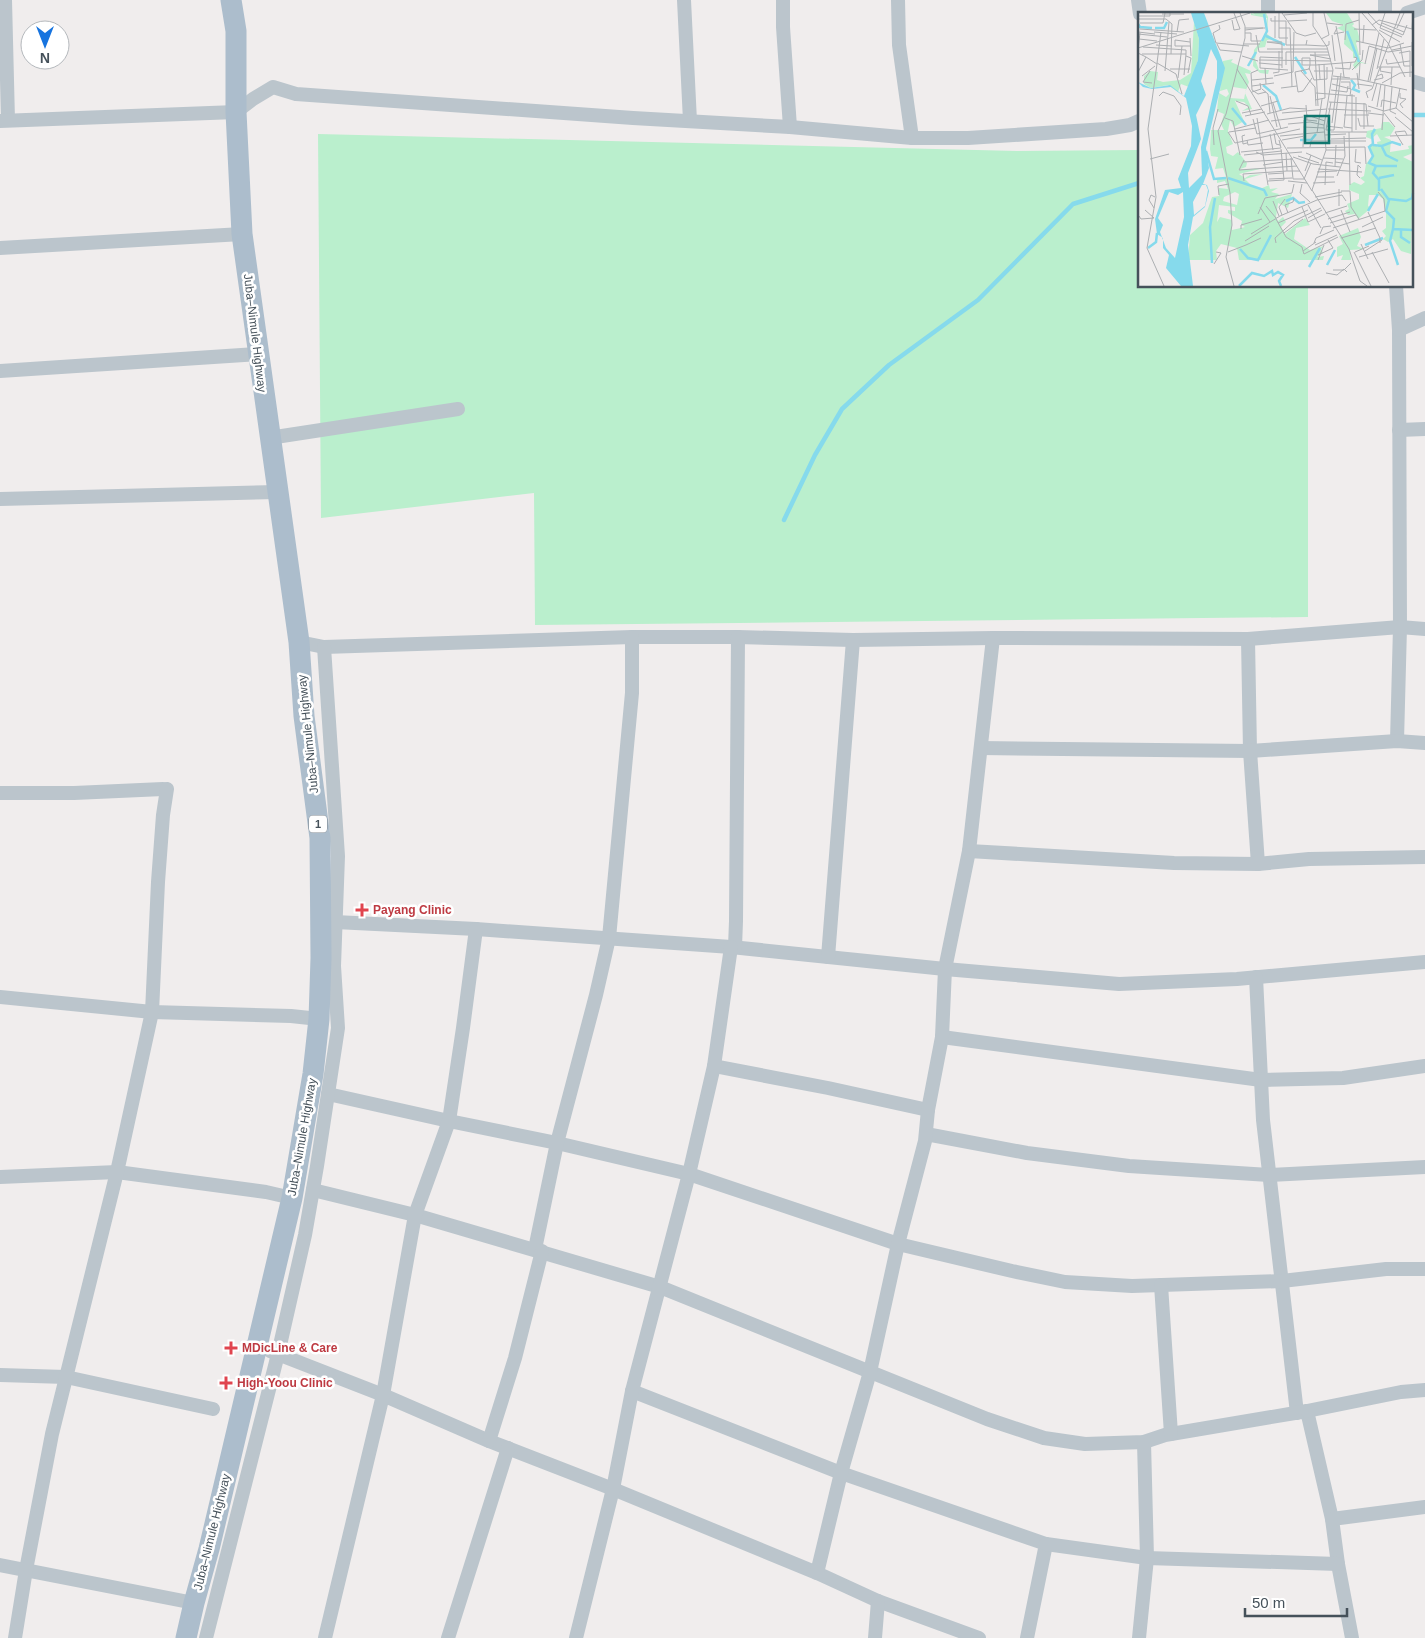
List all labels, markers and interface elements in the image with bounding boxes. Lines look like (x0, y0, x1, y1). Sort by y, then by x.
inset map (1138, 12, 1412, 288)
north arrow (20, 20, 70, 70)
text: N (40, 50, 50, 66)
street label: Juba–Nimule Highway (241, 273, 269, 393)
street label: Juba–Nimule Highway (295, 674, 321, 794)
road number: 1 (309, 816, 327, 832)
marker: Payang Clinic (355, 903, 369, 917)
place label: Payang Clinic (373, 903, 452, 917)
street label: Juba–Nimule Highway (285, 1077, 319, 1197)
marker: MDicLine & Care (224, 1341, 238, 1355)
place label: MDicLine & Care (242, 1341, 338, 1355)
marker: High-Yoou Clinic (219, 1376, 233, 1390)
place label: High-Yoou Clinic (237, 1376, 333, 1390)
street label: Juba–Nimule Highway (191, 1472, 233, 1592)
scale bar (1245, 1586, 1348, 1618)
text: 50 m (1252, 1594, 1285, 1611)

